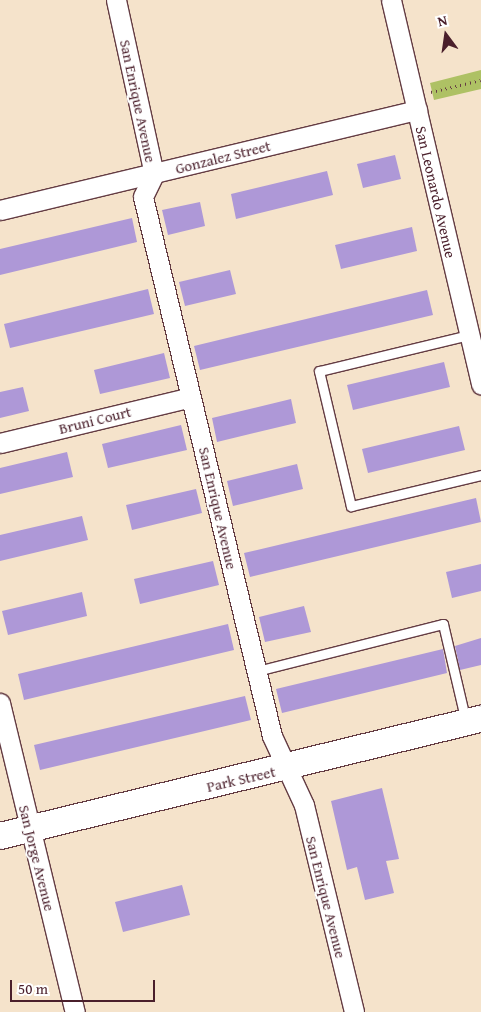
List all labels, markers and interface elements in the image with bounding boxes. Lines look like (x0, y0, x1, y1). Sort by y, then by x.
north arrow (421, 10, 471, 60)
text: N (435, 10, 449, 31)
street label: San Enrique Avenue (116, 38, 160, 164)
street label: San Leonardo Avenue (412, 124, 460, 260)
street label: Gonzalez Street (173, 136, 273, 178)
street label: Bruni Court (57, 402, 133, 438)
street label: San Enrique Avenue (195, 445, 241, 571)
street label: Park Street (205, 762, 277, 796)
street label: San Jorge Avenue (15, 803, 59, 913)
street label: San Enrique Avenue (302, 834, 350, 960)
scale bar (12, 970, 158, 1002)
text: 50 m (18, 978, 48, 999)

